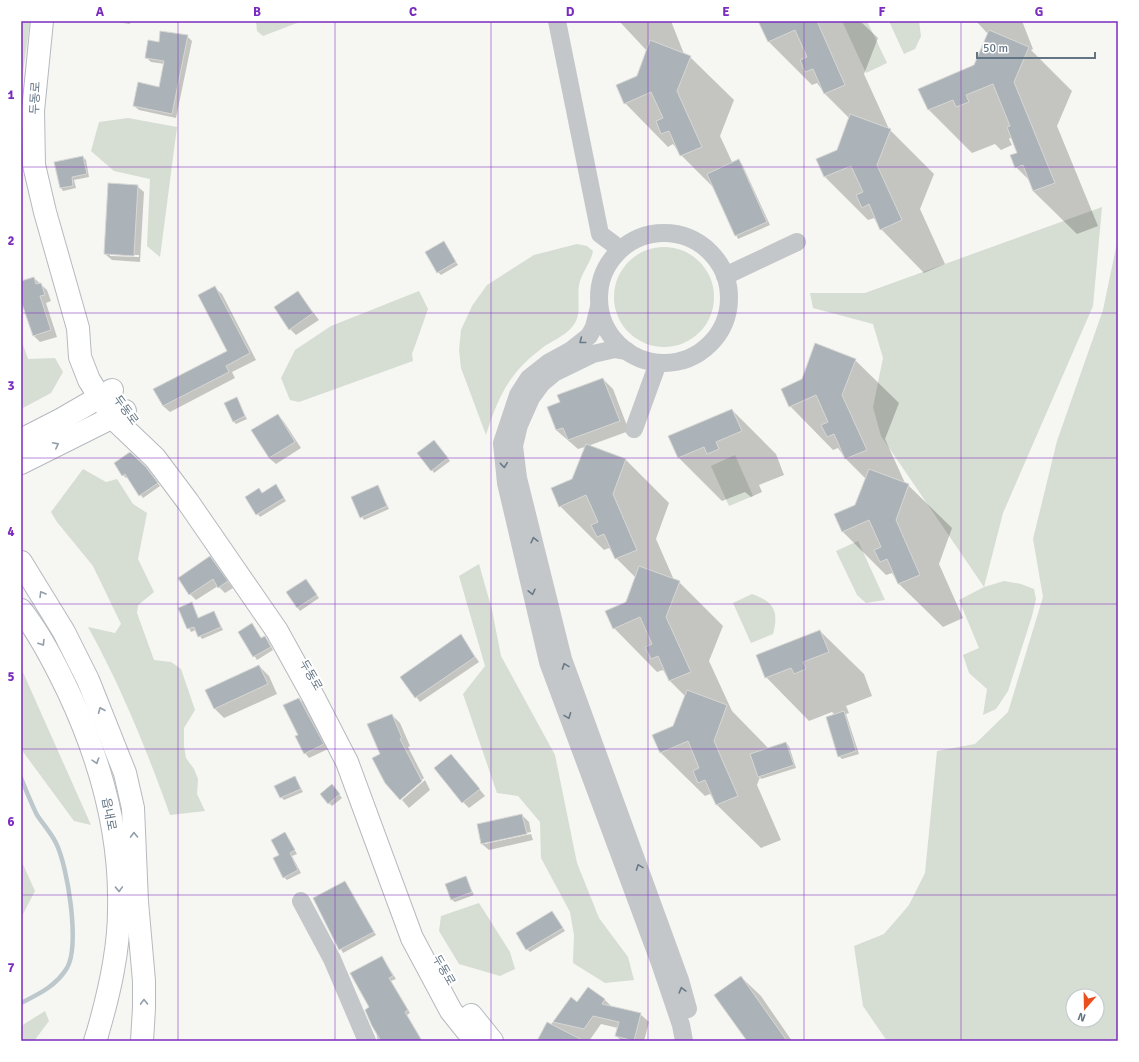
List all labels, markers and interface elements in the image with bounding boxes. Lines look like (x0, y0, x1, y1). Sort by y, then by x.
text: A (96, 4, 105, 20)
text: B (253, 4, 261, 20)
text: C (409, 4, 417, 20)
text: D (566, 4, 575, 20)
text: E (722, 4, 730, 20)
text: F (879, 4, 886, 20)
text: G (1035, 4, 1043, 20)
scale bar (977, 34, 1095, 60)
text: 50 m (983, 41, 1008, 56)
street label: 두동로 (27, 81, 44, 115)
text: 1 (7, 87, 15, 103)
text: 2 (7, 233, 15, 249)
one-way arrow (580, 336, 587, 343)
text: 3 (7, 378, 15, 394)
street label: 두동로 (110, 392, 141, 428)
one-way arrow (52, 443, 59, 450)
one-way arrow (500, 462, 509, 468)
text: 4 (7, 524, 15, 540)
one-way arrow (530, 537, 538, 543)
one-way arrow (527, 589, 535, 595)
one-way arrow (39, 591, 46, 598)
one-way arrow (37, 639, 45, 646)
street label: 두동로 (296, 657, 325, 693)
one-way arrow (562, 663, 570, 670)
text: 5 (7, 669, 15, 685)
one-way arrow (98, 707, 106, 714)
one-way arrow (564, 713, 572, 720)
one-way arrow (91, 757, 100, 764)
street label: 읍내로 (98, 796, 119, 832)
text: 6 (7, 814, 15, 830)
one-way arrow (130, 832, 138, 838)
one-way arrow (635, 864, 643, 871)
one-way arrow (114, 886, 123, 892)
street label: 두동로 (429, 952, 458, 988)
text: 7 (7, 960, 15, 976)
one-way arrow (679, 986, 687, 993)
north arrow (1065, 988, 1105, 1028)
one-way arrow (140, 999, 148, 1005)
text: N (1076, 1010, 1088, 1024)

